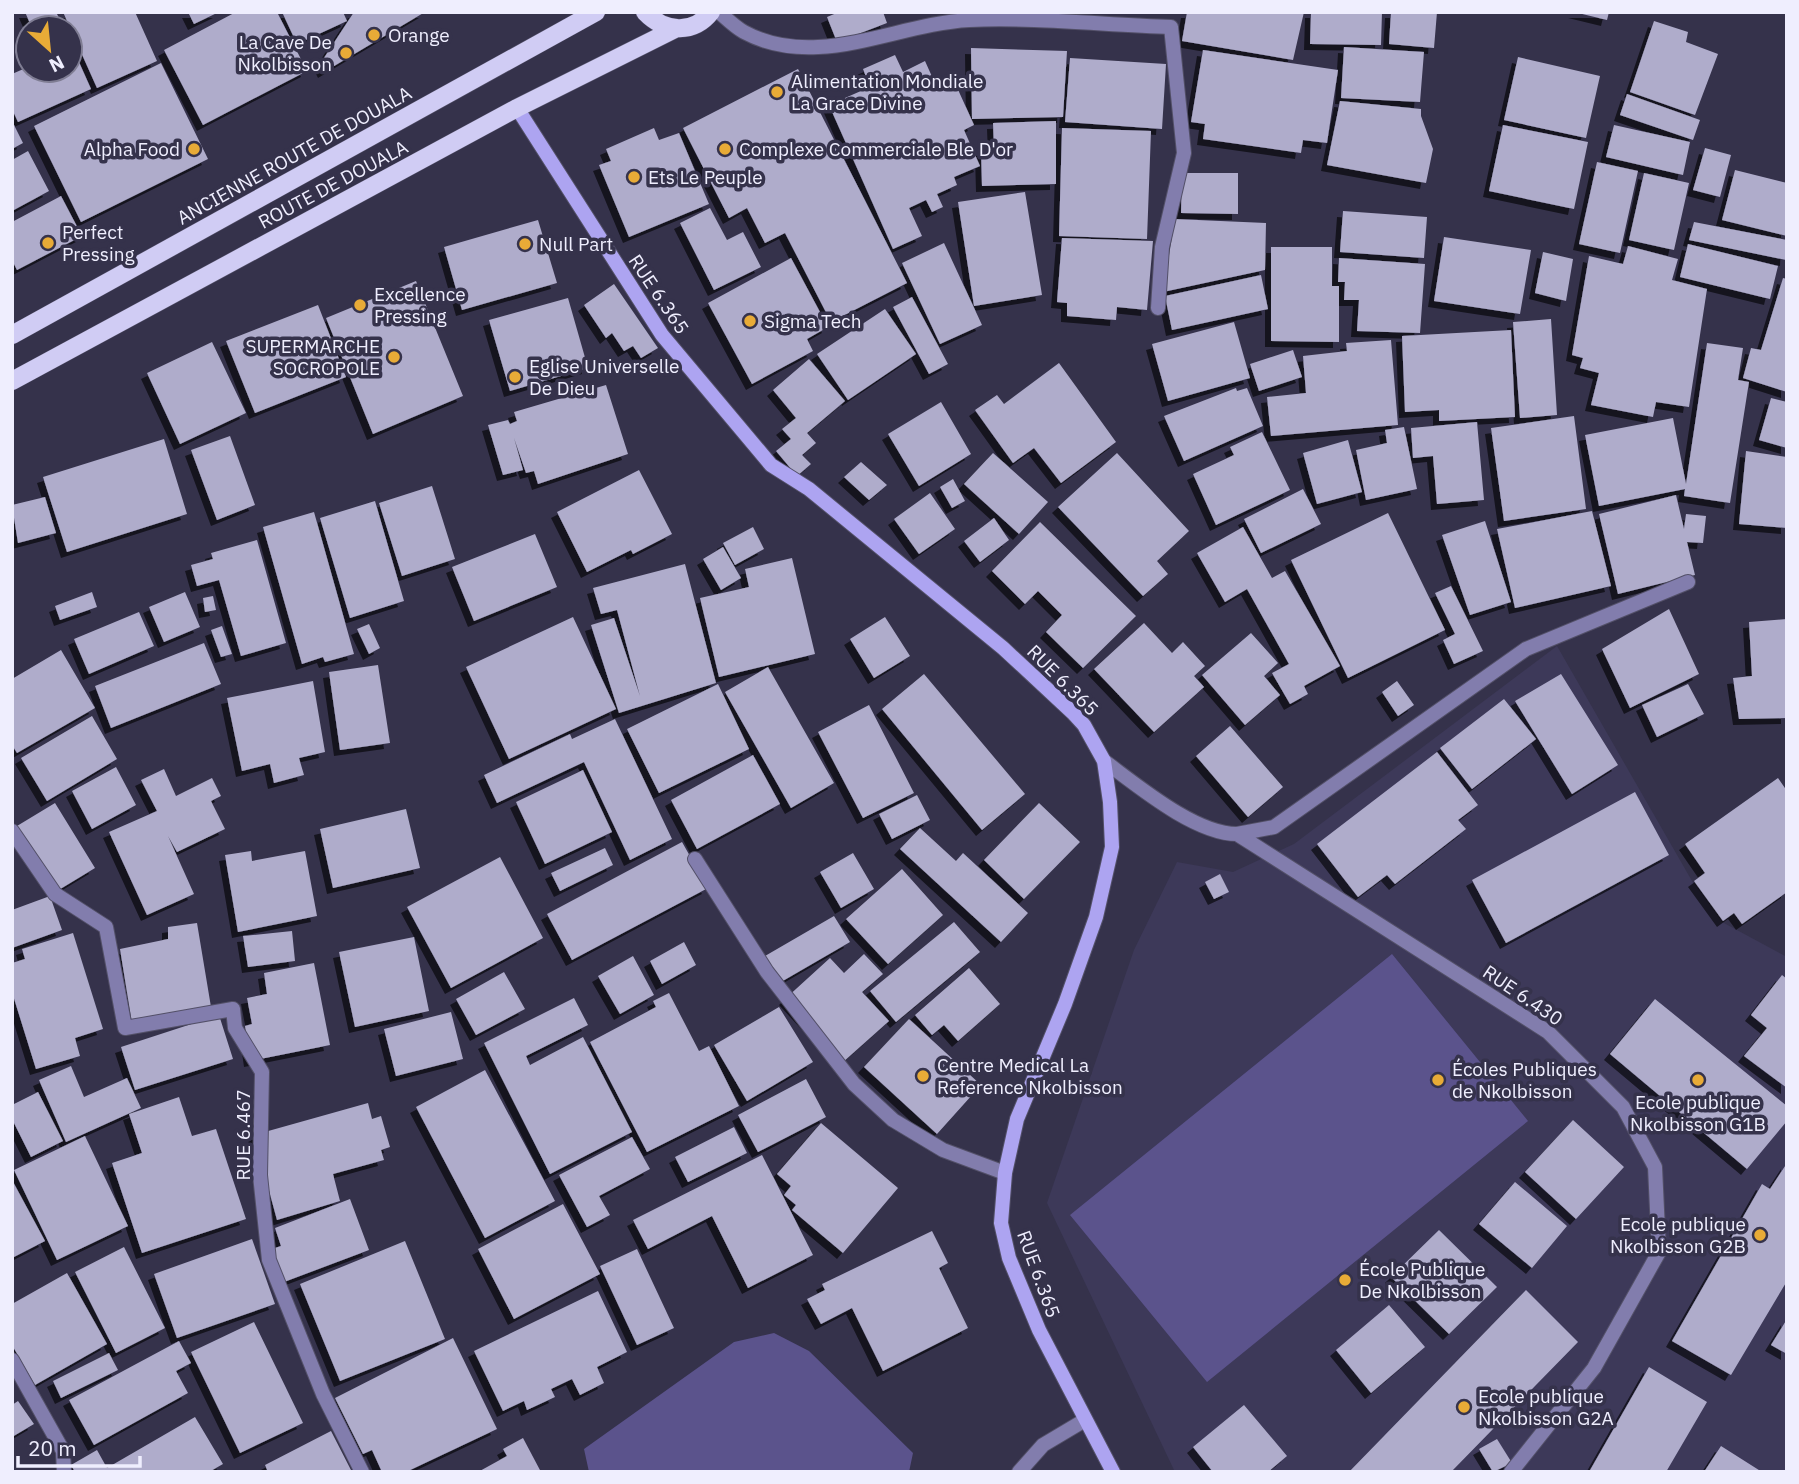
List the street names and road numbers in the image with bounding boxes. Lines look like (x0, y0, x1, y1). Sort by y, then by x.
street label: ANCIENNE ROUTE DE DOUALA (173, 81, 415, 229)
street label: ROUTE DE DOUALA (254, 135, 412, 233)
street label: RUE 6.365 (624, 250, 694, 338)
street label: RUE 6.365 (1022, 639, 1104, 721)
street label: RUE 6.430 (1479, 960, 1567, 1030)
street label: RUE 6.467 (231, 1089, 255, 1181)
street label: RUE 6.365 (1012, 1227, 1066, 1321)

